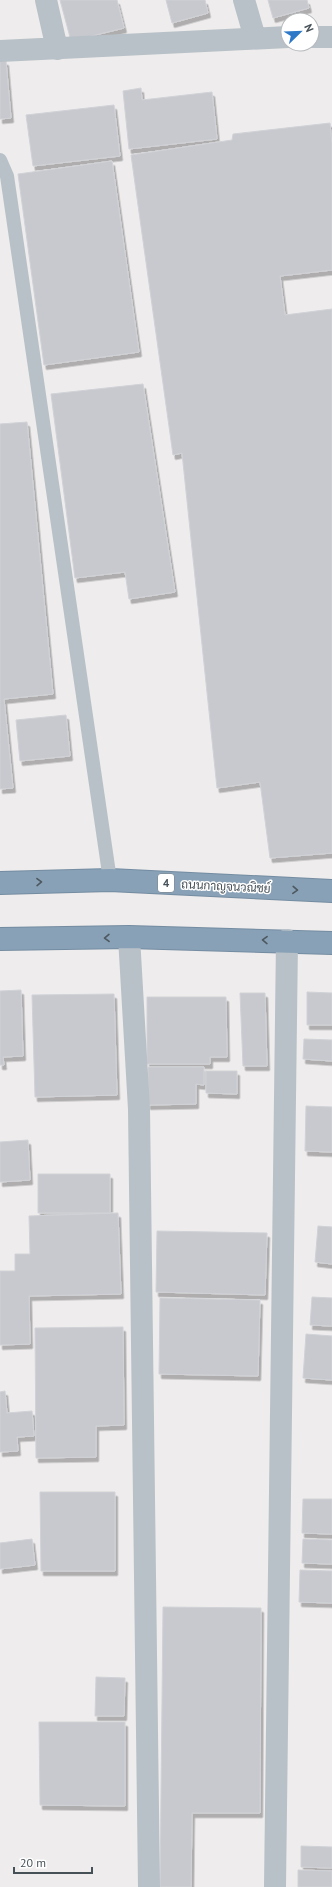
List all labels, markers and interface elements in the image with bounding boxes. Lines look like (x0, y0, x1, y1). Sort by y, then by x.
north arrow (280, 12, 320, 52)
text: N (301, 22, 317, 34)
road number: 4 (158, 874, 174, 892)
street label: ถนนกาญจนวณิชย์ (181, 876, 271, 896)
one-way arrow (36, 878, 42, 886)
one-way arrow (292, 885, 298, 894)
one-way arrow (104, 933, 110, 942)
one-way arrow (262, 936, 268, 944)
scale bar (14, 1849, 92, 1875)
text: 20 m (20, 1855, 46, 1870)

